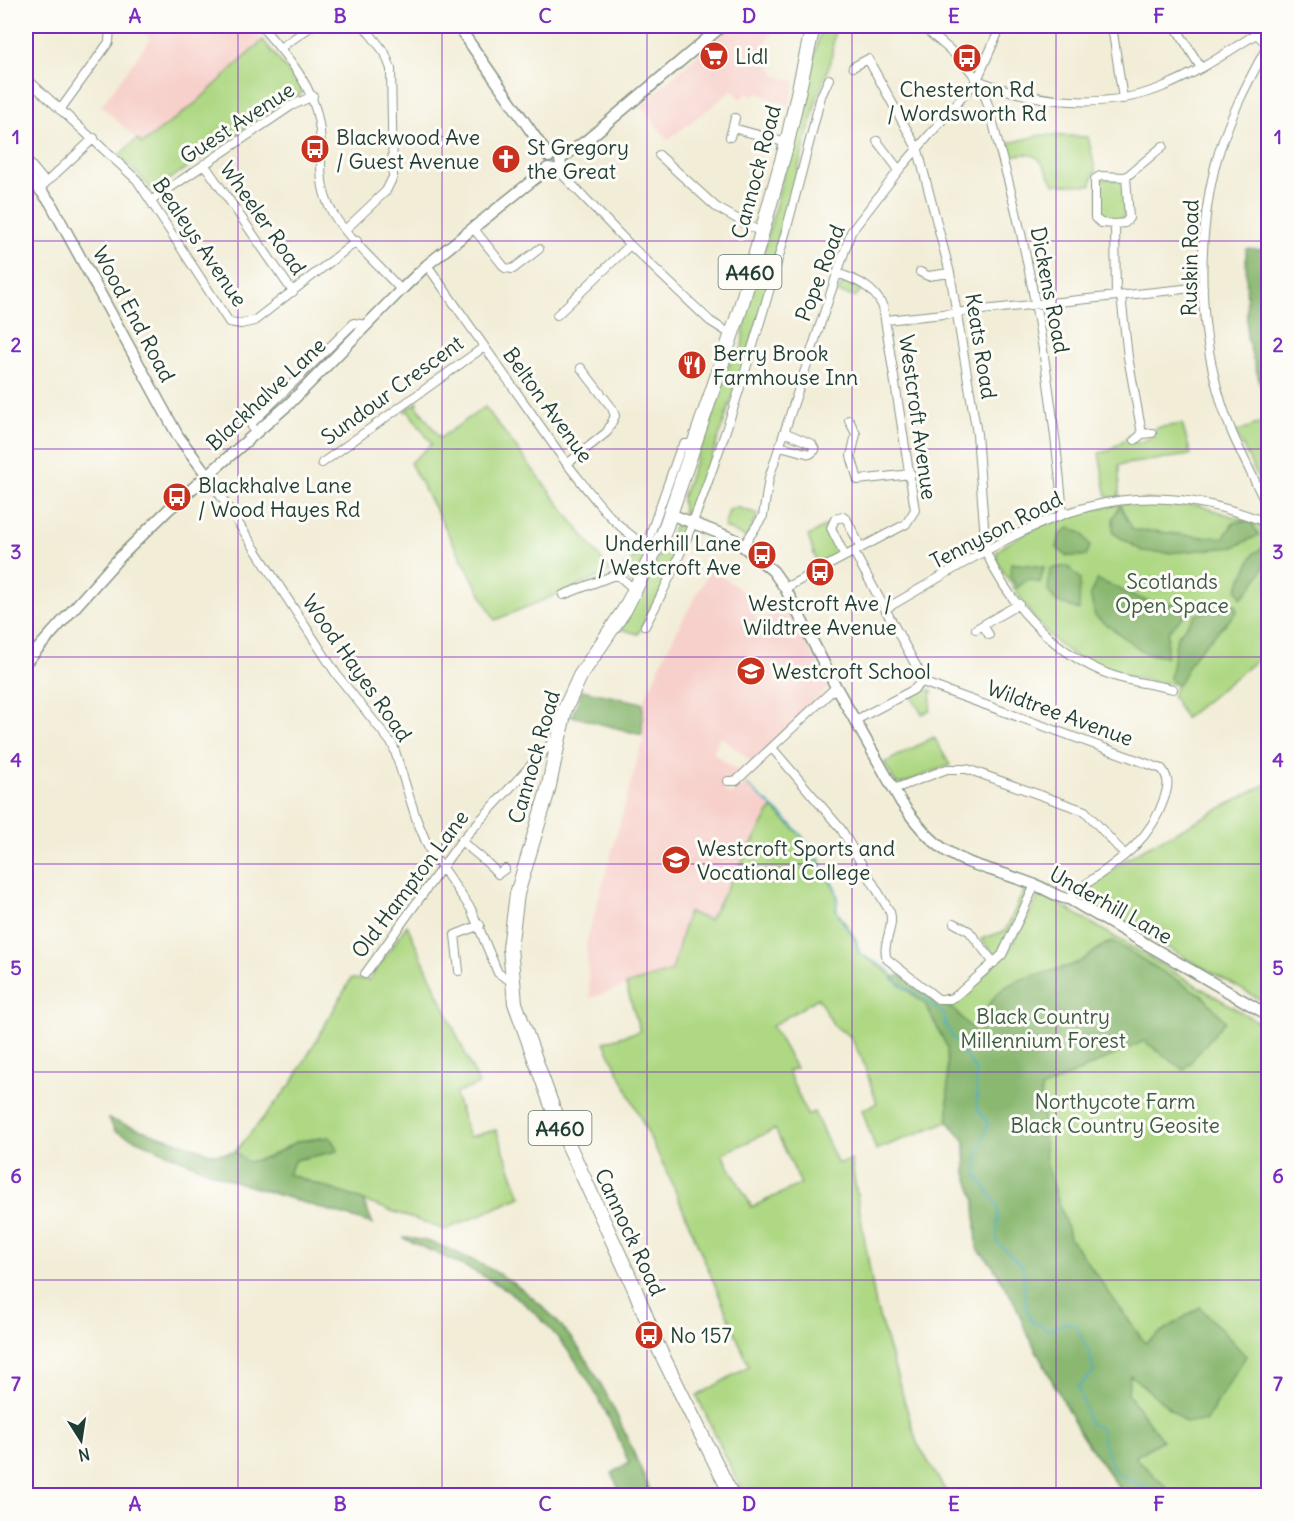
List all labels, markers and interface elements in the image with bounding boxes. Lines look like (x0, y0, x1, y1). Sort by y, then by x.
text: A (129, 3, 142, 28)
text: B (333, 3, 347, 28)
text: C (538, 3, 552, 28)
text: D (742, 3, 756, 28)
text: E (948, 3, 960, 28)
text: F (1153, 3, 1165, 28)
supermarket icon: Lidl (698, 40, 730, 72)
bus stop icon: Chesterton Rd / Wordsworth Rd (951, 42, 983, 74)
place label: Lidl (735, 43, 768, 70)
street label: Guest Avenue (175, 76, 299, 170)
place label: Chesterton Rd / Wordsworth Rd (887, 76, 1047, 127)
street label: Cannock Road (725, 102, 787, 242)
text: 1 (12, 124, 20, 149)
place label: Blackwood Ave / Guest Avenue (336, 124, 480, 175)
text: 1 (1274, 124, 1282, 149)
bus stop icon: Blackwood Ave / Guest Avenue (299, 133, 331, 165)
place label: St Gregory the Great (527, 134, 629, 185)
church icon: St Gregory the Great (490, 143, 522, 175)
street label: Wheeler Road (214, 156, 312, 280)
street label: Bealeys Avenue (147, 172, 253, 312)
street label: Ruskin Road (1175, 199, 1205, 317)
street label: Pope Road (789, 221, 851, 325)
street label: Dickens Road (1025, 225, 1075, 355)
street label: Wood End Road (87, 241, 181, 387)
road number: A460 (718, 255, 782, 289)
street label: Keats Road (959, 291, 1003, 401)
street label: Sundour Crescent (316, 329, 468, 451)
text: 2 (11, 332, 22, 357)
street label: Blackhalve Lane (201, 332, 331, 456)
text: 2 (1273, 332, 1284, 357)
street label: Westcroft Avenue (893, 333, 943, 501)
place label: Berry Brook Farmhouse Inn (713, 340, 858, 391)
street label: Belton Avenue (497, 342, 599, 468)
restaurant icon: Berry Brook Farmhouse Inn (676, 349, 708, 381)
place label: Blackhalve Lane / Wood Hayes Rd (198, 472, 360, 523)
bus stop icon: Blackhalve Lane / Wood Hayes Rd (161, 481, 193, 513)
street label: Tennyson Road (925, 485, 1067, 575)
place label: Underhill Lane / Westcroft Ave (598, 530, 741, 581)
text: 3 (10, 539, 22, 564)
bus stop icon: Underhill Lane / Westcroft Ave (746, 539, 778, 571)
text: 3 (1272, 539, 1284, 564)
bus stop icon: Westcroft Ave / Wildtree Avenue (804, 556, 836, 588)
park label: Scotlands Open Space (1115, 568, 1229, 619)
street label: Wood Hayes Road (296, 589, 418, 747)
place label: Westcroft Ave / Wildtree Avenue (743, 590, 897, 641)
school or university icon: Westcroft School (735, 655, 767, 687)
place label: Westcroft School (772, 658, 931, 685)
street label: Wildtree Avenue (983, 674, 1137, 752)
street label: Cannock Road (502, 687, 566, 827)
text: 4 (10, 747, 22, 772)
text: 4 (1272, 747, 1284, 772)
street label: Old Hampton Lane (346, 805, 474, 963)
place label: Westcroft Sports and Vocational College (697, 835, 895, 886)
school or university icon: Westcroft Sports and Vocational College (660, 844, 692, 876)
street label: Underhill Lane (1045, 860, 1177, 950)
text: 5 (10, 955, 22, 980)
text: 5 (1272, 955, 1284, 980)
park label: Black Country Millennium Forest (960, 1003, 1126, 1054)
park label: Northycote Farm Black Country Geosite (1010, 1088, 1220, 1139)
road number: A460 (528, 1111, 592, 1145)
text: 6 (10, 1163, 22, 1188)
text: 6 (1272, 1163, 1284, 1188)
street label: Cannock Road (589, 1164, 671, 1300)
bus stop icon: No 157 (633, 1319, 665, 1351)
place label: No 157 (670, 1322, 732, 1349)
text: 7 (11, 1371, 21, 1396)
text: 7 (1273, 1371, 1283, 1396)
north arrow (51, 1410, 111, 1470)
text: N (77, 1444, 92, 1466)
text: A (129, 1491, 142, 1516)
text: B (333, 1491, 347, 1516)
text: C (538, 1491, 552, 1516)
text: D (742, 1491, 756, 1516)
text: E (948, 1491, 960, 1516)
text: F (1153, 1491, 1165, 1516)

